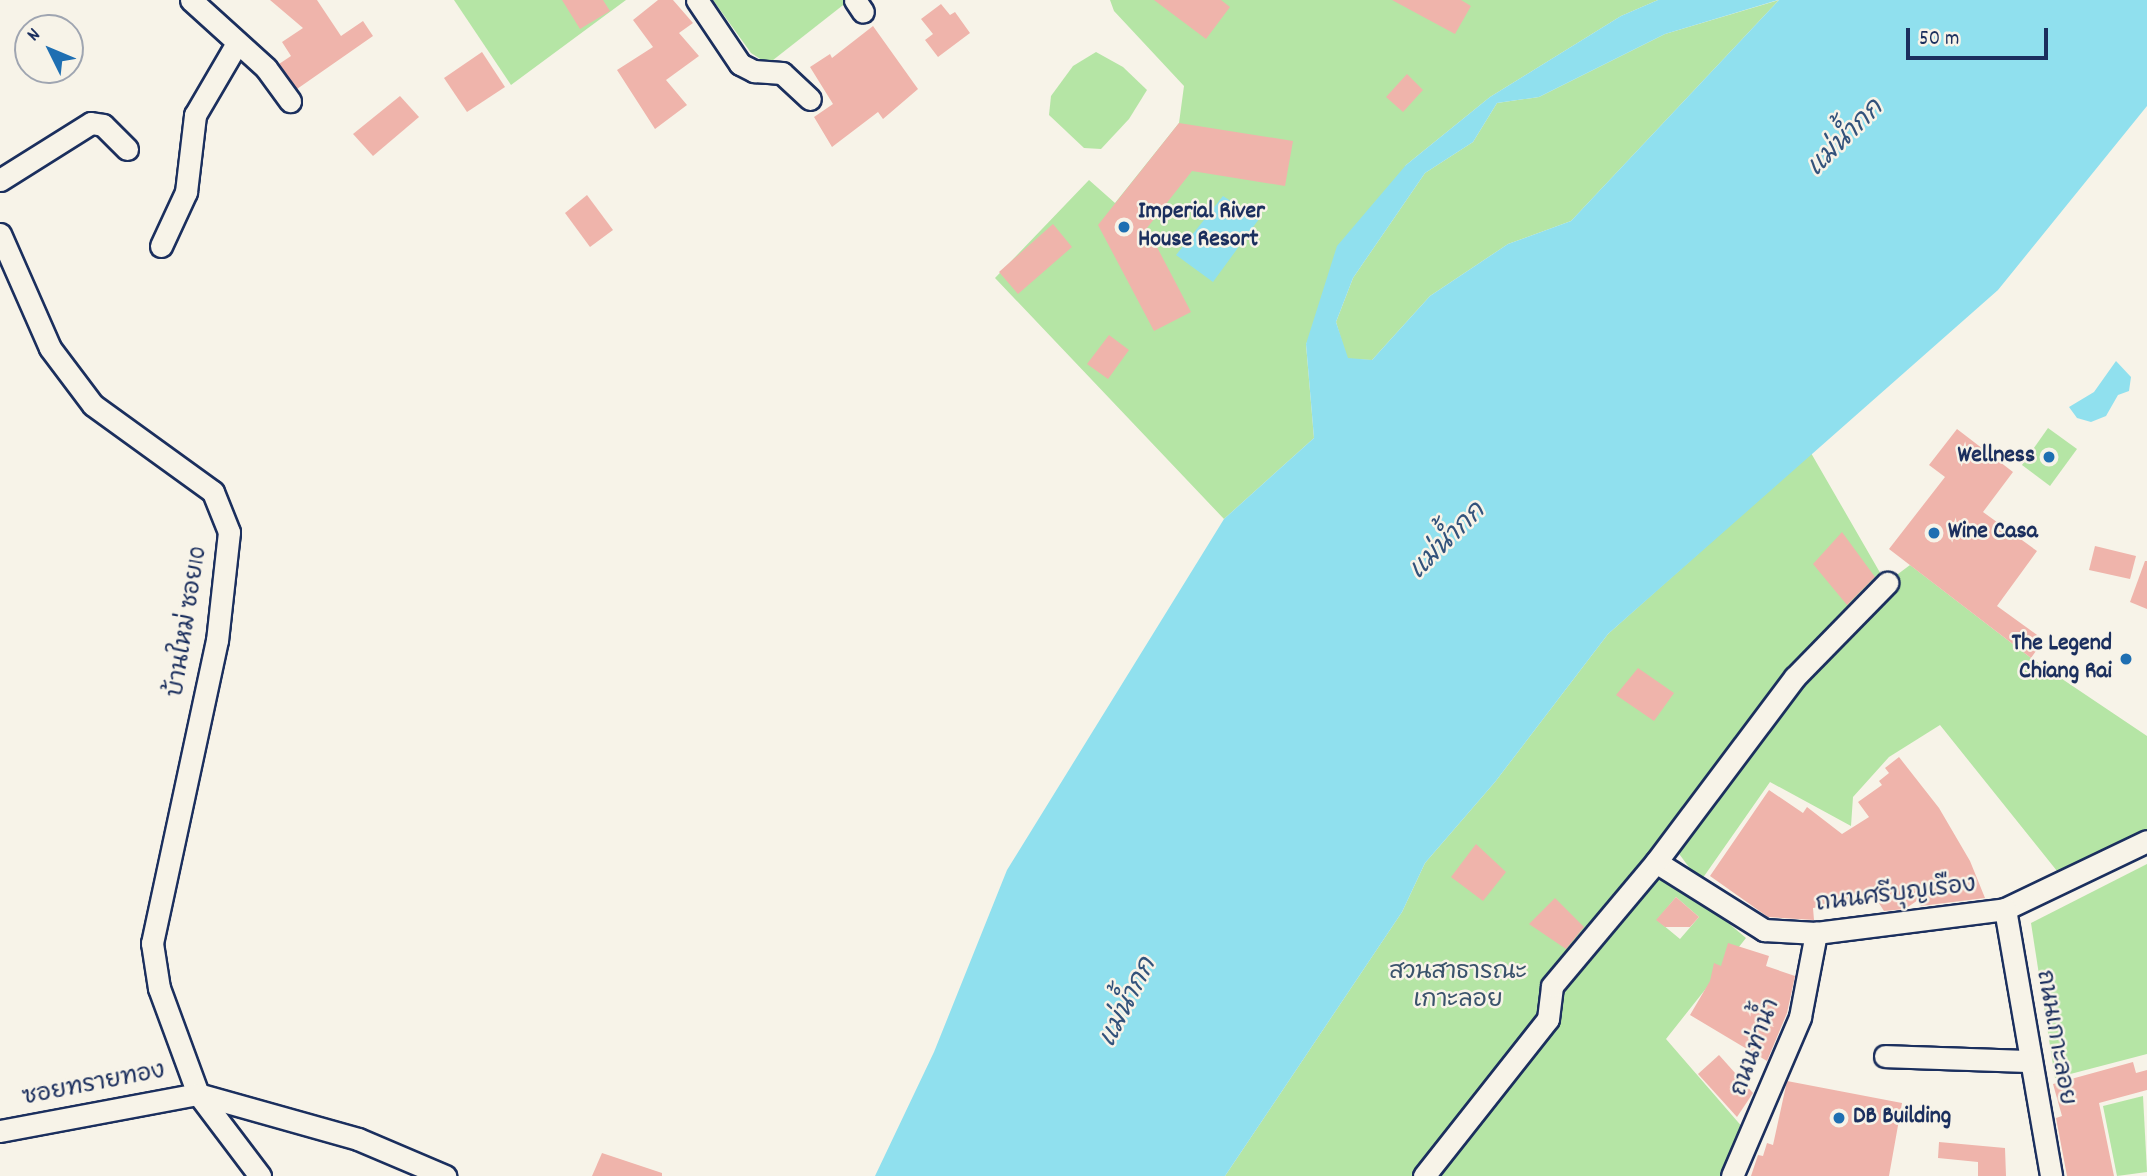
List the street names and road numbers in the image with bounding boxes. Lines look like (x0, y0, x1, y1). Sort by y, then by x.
street label: บ้านใหม่ ซอย10 (163, 544, 215, 700)
street label: ถนนศรีบุญเรือง (1814, 872, 1978, 920)
street label: ถนนเกาะลอย (2028, 968, 2080, 1108)
street label: ถนนท่าน้ำ (1726, 995, 1788, 1101)
street label: ซอยทรายทอง (20, 1058, 168, 1114)

